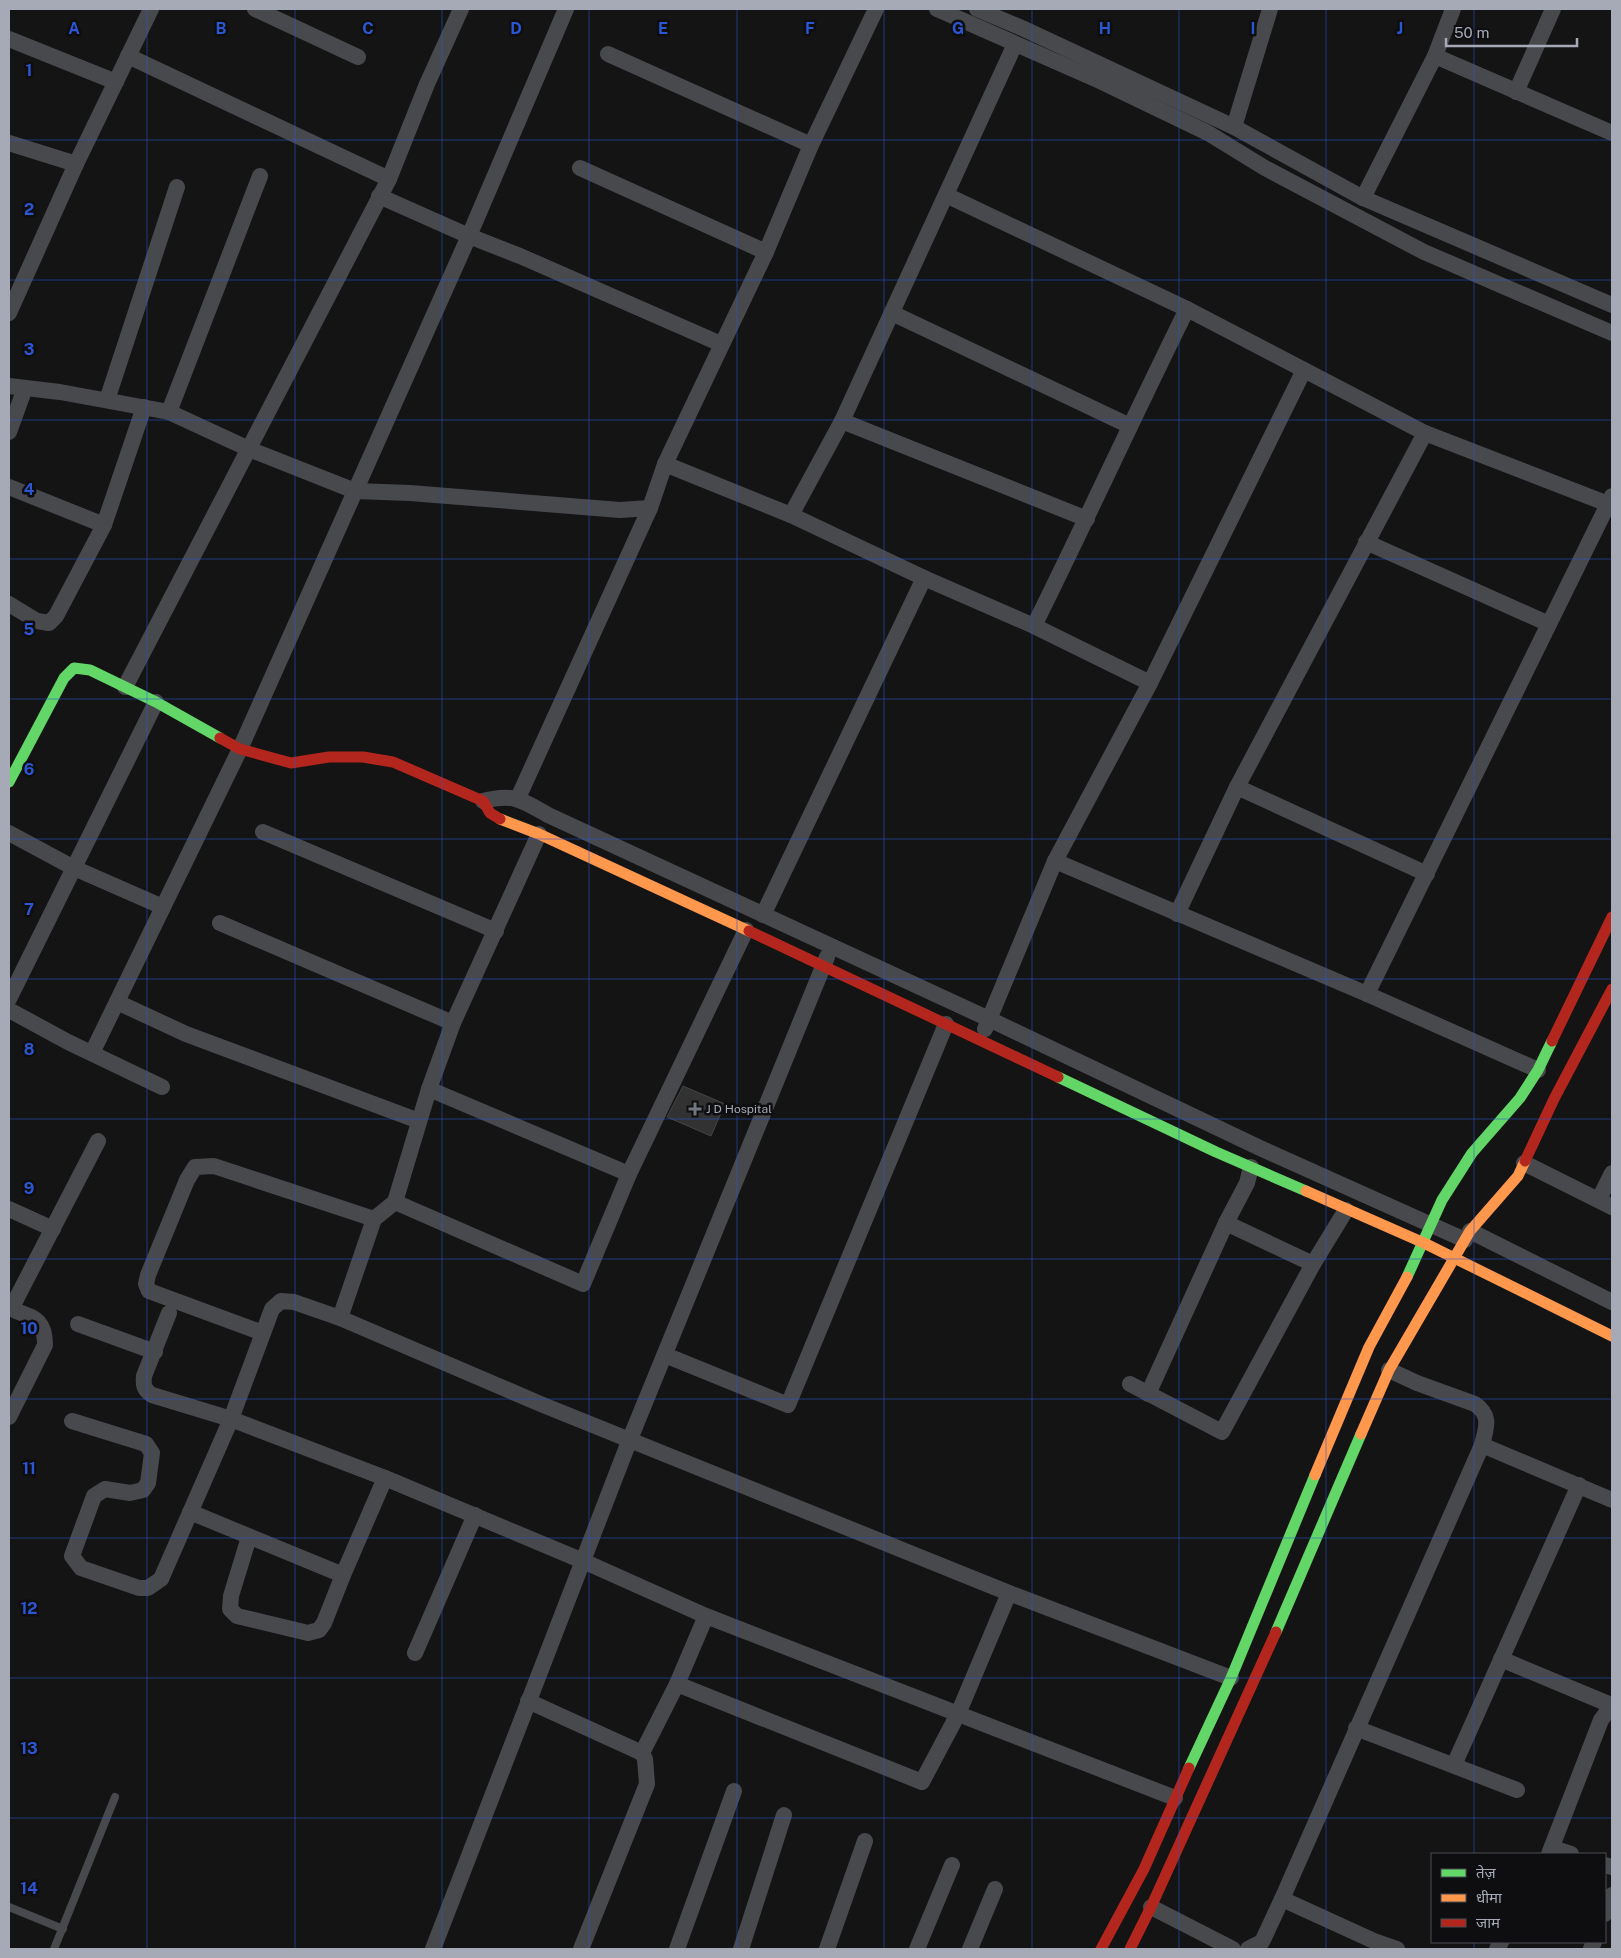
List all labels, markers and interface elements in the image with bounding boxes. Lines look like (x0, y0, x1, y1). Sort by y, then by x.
scale bar (1446, 15, 1577, 47)
text: A (68, 19, 80, 38)
text: B (216, 19, 227, 38)
text: C (362, 19, 374, 38)
text: D (510, 19, 522, 38)
text: E (658, 19, 668, 38)
text: F (805, 19, 815, 38)
text: G (952, 19, 964, 38)
text: H (1099, 19, 1111, 38)
text: I (1251, 19, 1255, 38)
text: J (1397, 19, 1403, 38)
text: 50 m (1454, 24, 1489, 41)
text: 1 (26, 61, 32, 80)
text: 2 (24, 200, 34, 219)
text: 3 (24, 340, 34, 359)
text: 4 (24, 480, 35, 499)
text: 5 (24, 620, 35, 639)
text: 6 (24, 760, 34, 779)
text: 7 (24, 900, 34, 919)
text: 8 (24, 1040, 35, 1059)
marker: J D Hospital (688, 1102, 702, 1116)
place label: J D Hospital (706, 1102, 772, 1116)
text: 9 (24, 1179, 34, 1198)
text: 10 (20, 1319, 38, 1338)
text: 11 (22, 1459, 36, 1478)
text: 12 (20, 1599, 38, 1618)
text: 13 (20, 1739, 38, 1758)
legend (1431, 1853, 1606, 1943)
text: तेज़ (1476, 1864, 1497, 1881)
text: 14 (20, 1879, 38, 1898)
text: धीमा (1476, 1889, 1503, 1906)
text: जाम (1476, 1914, 1501, 1931)

